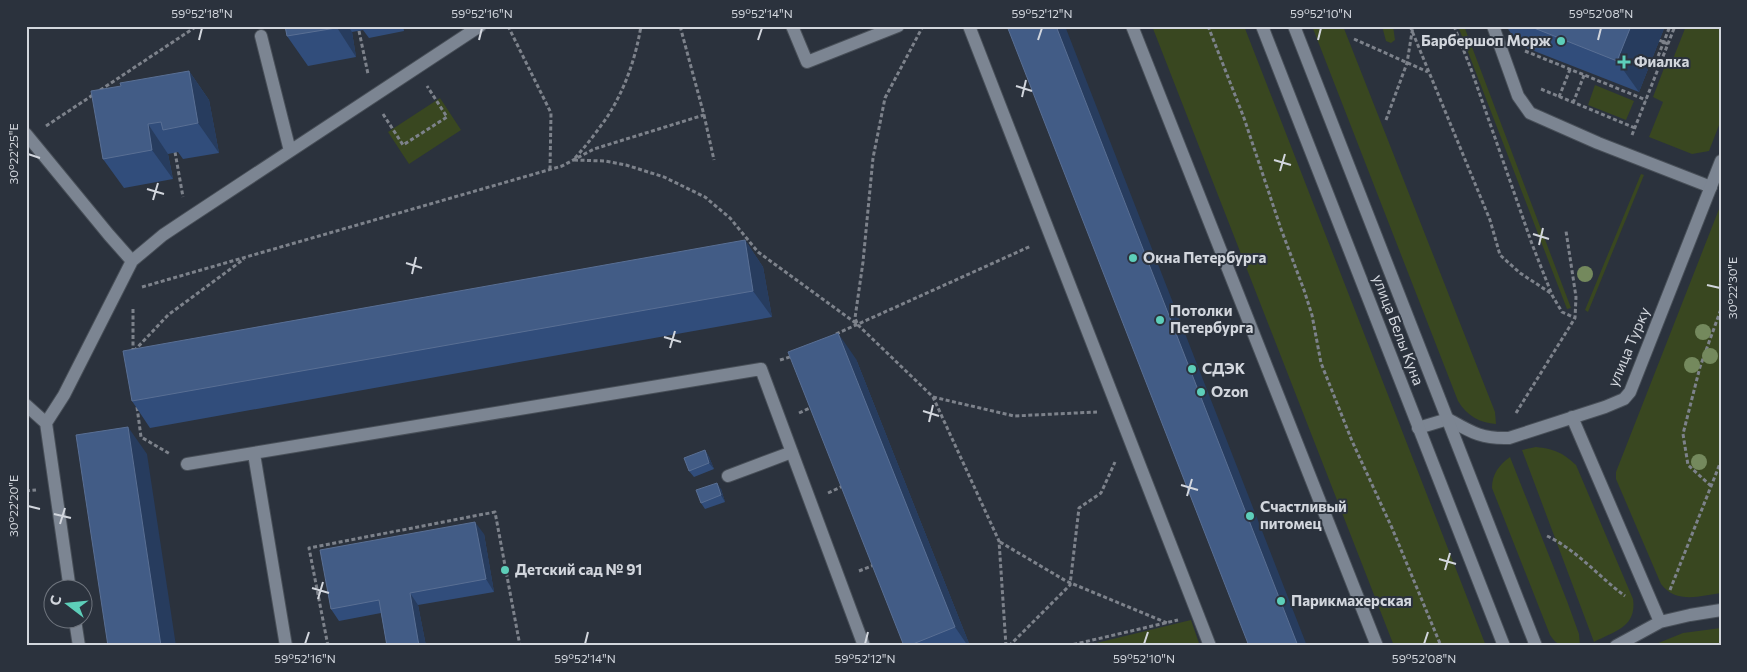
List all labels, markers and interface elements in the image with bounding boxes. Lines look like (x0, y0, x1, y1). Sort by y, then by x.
text: 59°52'18"N (171, 6, 233, 20)
text: 59°52'16"N (451, 6, 513, 20)
text: 59°52'14"N (731, 6, 793, 20)
text: 59°52'12"N (1011, 6, 1073, 20)
text: 59°52'10"N (1290, 6, 1352, 20)
text: 59°52'08"N (1569, 6, 1633, 20)
place label: Барбершоп Морж (1421, 31, 1551, 49)
marker: Барбершоп Морж (1555, 35, 1567, 47)
place label: Фиалка (1634, 52, 1689, 70)
marker: Фиалка (1618, 56, 1630, 68)
text: 30°22'25"E (6, 123, 20, 185)
place label: Окна Петербурга (1143, 248, 1267, 266)
marker: Окна Петербурга (1127, 252, 1139, 264)
text: 30°22'30"E (1725, 257, 1739, 319)
street label: улица Белы Куна (1370, 272, 1428, 388)
place label: Потолки Петербурга (1170, 301, 1253, 336)
street label: улица Турку (1603, 304, 1653, 389)
marker: Потолки Петербурга (1154, 314, 1166, 326)
place label: СДЭК (1202, 359, 1246, 377)
marker: СДЭК (1186, 363, 1198, 375)
place label: Ozon (1211, 382, 1249, 400)
marker: Ozon (1195, 386, 1207, 398)
text: 30°22'20"E (6, 475, 20, 537)
place label: Счастливый питомец (1260, 497, 1347, 532)
marker: Счастливый питомец (1244, 510, 1256, 522)
place label: Детский сад № 91 (515, 560, 642, 578)
marker: Детский сад № 91 (499, 564, 511, 576)
north arrow (42, 580, 92, 630)
place label: Парикмахерская (1291, 591, 1412, 609)
text: С (46, 593, 65, 607)
marker: Парикмахерская (1275, 595, 1287, 607)
text: 59°52'16"N (274, 651, 336, 665)
text: 59°52'14"N (554, 651, 616, 665)
text: 59°52'12"N (834, 651, 896, 665)
text: 59°52'10"N (1113, 651, 1175, 665)
text: 59°52'08"N (1392, 651, 1456, 665)

